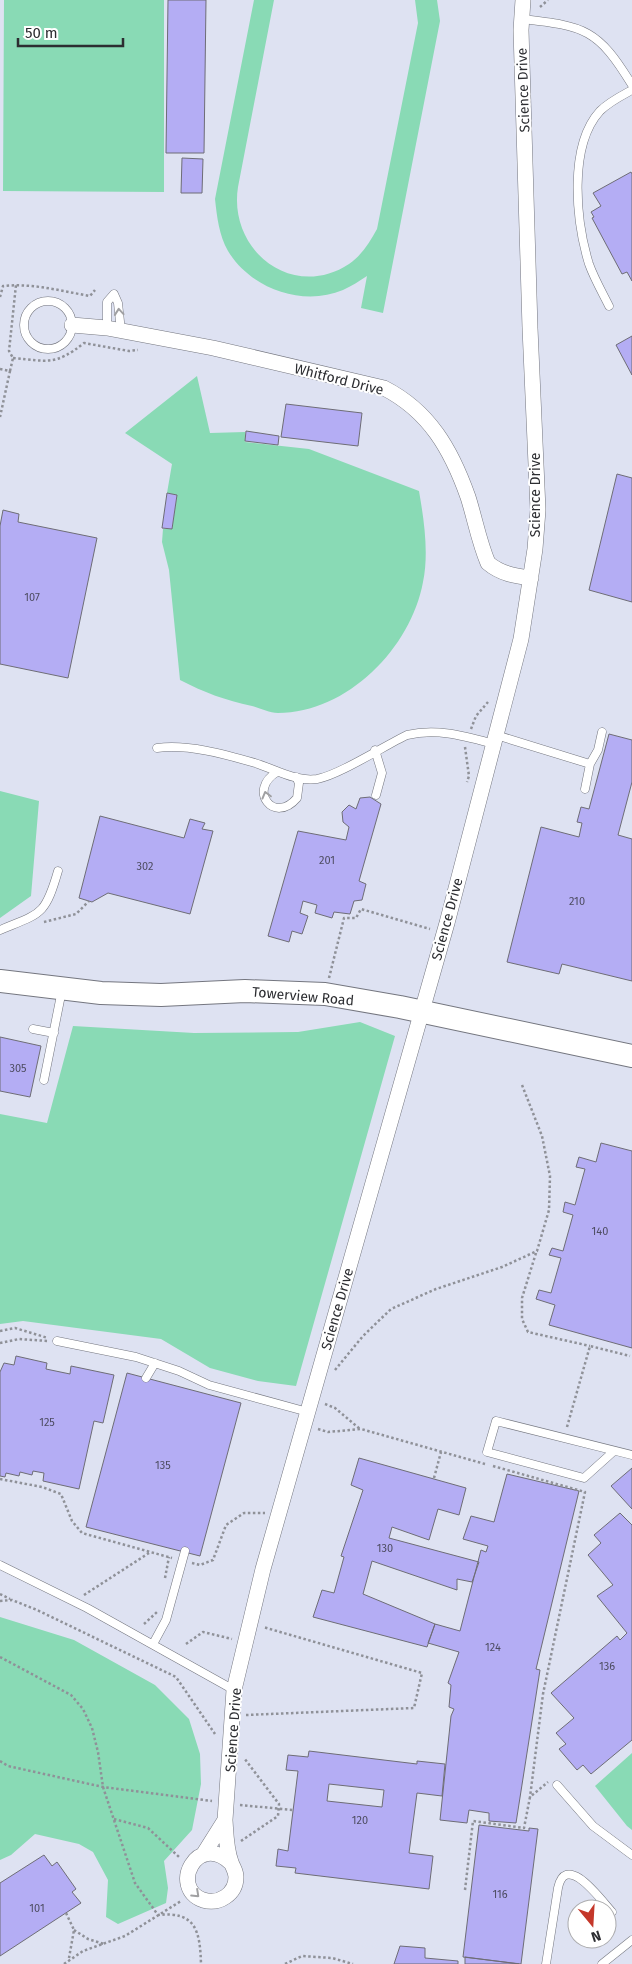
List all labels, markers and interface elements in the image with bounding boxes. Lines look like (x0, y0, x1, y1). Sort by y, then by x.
scale bar (18, 15, 122, 47)
text: 50 m (25, 24, 58, 42)
street label: Science Drive (514, 47, 533, 133)
one-way arrow (114, 308, 125, 316)
street label: Whitford Drive (292, 360, 385, 399)
street label: Science Drive (527, 453, 544, 537)
house number: 107 (24, 591, 40, 604)
one-way arrow (261, 791, 271, 800)
house number: 201 (319, 854, 335, 867)
house number: 302 (137, 860, 153, 873)
street label: Science Drive (428, 876, 467, 962)
house number: 210 (569, 895, 585, 908)
street label: Towerview Road (251, 984, 355, 1009)
house number: 305 (9, 1062, 27, 1075)
house number: 140 (592, 1225, 608, 1238)
street label: Science Drive (318, 1266, 357, 1352)
house number: 125 (39, 1416, 55, 1429)
house number: 135 (155, 1459, 171, 1472)
house number: 130 (377, 1542, 393, 1555)
house number: 124 (485, 1641, 501, 1654)
house number: 136 (599, 1660, 615, 1673)
street label: Science Drive (222, 1687, 245, 1773)
house number: 120 (352, 1814, 368, 1827)
one-way arrow (191, 1888, 200, 1897)
house number: 116 (492, 1888, 508, 1901)
north arrow (567, 1899, 617, 1949)
house number: 101 (29, 1902, 45, 1915)
text: N (589, 1926, 603, 1945)

